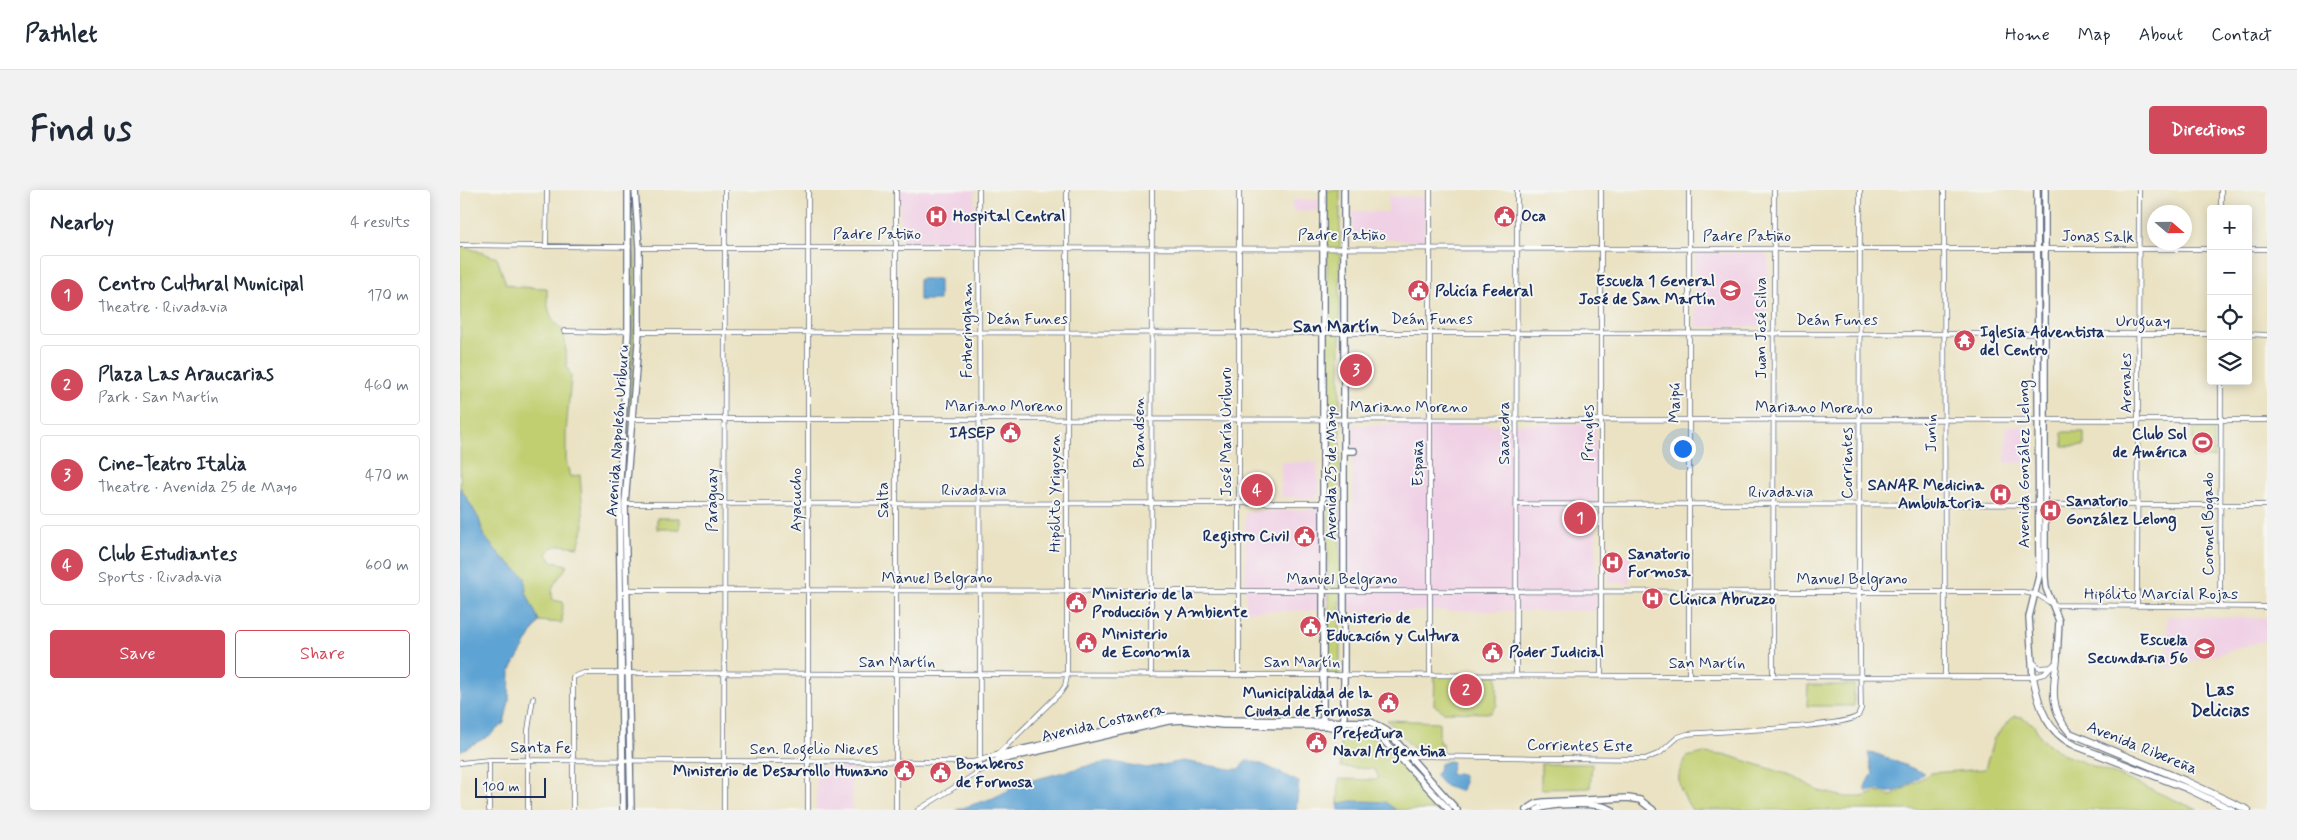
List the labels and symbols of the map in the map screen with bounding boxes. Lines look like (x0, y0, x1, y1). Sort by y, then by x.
hospital icon: Hospital Central (925, 204, 949, 228)
public building icon: Oca (1493, 204, 1517, 228)
north arrow (2147, 205, 2192, 250)
place label: Hospital Central (953, 206, 1065, 227)
place label: Oca (1521, 206, 1546, 227)
street label: Padre Patiño (833, 224, 921, 245)
street label: Padre Patiño (1298, 225, 1386, 246)
street label: Padre Patiño (1703, 226, 1791, 247)
street label: Jonas Salk (2062, 226, 2135, 248)
place label: Escuela 1 General José de San Martín (1579, 271, 1715, 310)
street label: Juan José Silva (1751, 277, 1772, 379)
school or university icon: Escuela 1 General José de San Martín (1719, 278, 1743, 302)
public building icon: Policía Federal (1407, 279, 1431, 303)
place label: Policía Federal (1435, 281, 1533, 302)
street label: Fotheringham (957, 282, 979, 378)
street label: Deán Funes (986, 309, 1068, 330)
street label: Deán Funes (1391, 309, 1473, 330)
street label: Deán Funes (1796, 310, 1878, 331)
street label: Uruguay (2116, 311, 2170, 333)
district label: San Martín (1293, 315, 1379, 339)
place label: Iglesia Adventista del Centro (1980, 322, 2105, 361)
temple icon: Iglesia Adventista del Centro (1952, 329, 1976, 353)
street label: Avenida Napoleón Uriburu (602, 344, 634, 518)
pin: 3 (1340, 351, 1372, 389)
street label: Arenales (2116, 353, 2137, 413)
street label: José María Uriburu (1216, 367, 1237, 497)
street label: Avenida González Lelong (2014, 380, 2036, 548)
street label: Maipú (1664, 383, 1686, 423)
street label: Mariano Moreno (945, 396, 1063, 417)
street label: Brandsen (1129, 396, 1150, 468)
street label: Mariano Moreno (1755, 396, 1873, 420)
street label: Mariano Moreno (1350, 397, 1468, 418)
street label: Saavedra (1494, 401, 1515, 465)
street label: Pringles (1578, 404, 1599, 462)
street label: Avenida 25 de Mayo (1321, 406, 1342, 540)
street label: Junín (1921, 414, 1942, 452)
public building icon: IASEP (999, 421, 1023, 445)
place label: IASEP (949, 423, 996, 444)
place label: Club Sol de América (2112, 424, 2187, 463)
street label: Corrientes (1837, 427, 1858, 499)
sports icon: Club Sol de América (2191, 431, 2215, 455)
street label: Hipólito Yrigoyen (1045, 433, 1066, 553)
your location (1670, 436, 1696, 462)
street label: España (1408, 439, 1429, 487)
street label: Paraguay (702, 468, 724, 532)
street label: Ayacucho (786, 468, 807, 532)
pin: 4 (1241, 471, 1273, 509)
street label: Coronel Bogado (2198, 472, 2219, 576)
place label: SANAR Medicina Ambulatoria (1868, 475, 1984, 514)
street label: Rivadavia (941, 480, 1007, 501)
street label: Salta (873, 482, 894, 518)
street label: Rivadavia (1748, 482, 1814, 503)
hospital icon: SANAR Medicina Ambulatoria (1988, 482, 2012, 506)
place label: Sanatorio González Lelong (2066, 491, 2177, 532)
hospital icon: Sanatorio González Lelong (2038, 498, 2062, 522)
pin: 1 (1564, 499, 1596, 537)
public building icon: Registro Civil (1293, 524, 1317, 548)
place label: Registro Civil (1203, 526, 1289, 549)
place label: Sanatorio Formosa (1628, 544, 1691, 583)
hospital icon: Sanatorio Formosa (1600, 551, 1624, 575)
street label: Manuel Belgrano (882, 568, 992, 590)
street label: Manuel Belgrano (1287, 569, 1397, 591)
street label: Manuel Belgrano (1797, 569, 1907, 591)
place label: Ministerio de la Producción y Ambiente (1092, 584, 1248, 623)
street label: Hipólito Marcial Rojas (2084, 584, 2238, 605)
hospital icon: Clinica Abruzzo (1641, 587, 1665, 611)
place label: Clinica Abruzzo (1669, 589, 1776, 610)
public building icon: Ministerio de la Producción y Ambiente (1064, 591, 1088, 615)
place label: Ministerio de Educación y Cultura (1326, 608, 1460, 647)
public building icon: Ministerio de Educación y Cultura (1298, 615, 1322, 639)
place label: Ministerio de Economía (1102, 624, 1190, 663)
place label: Escuela Secundaria 56 (2088, 630, 2188, 669)
public building icon: Ministerio de Economía (1074, 631, 1098, 655)
school or university icon: Escuela Secundaria 56 (2192, 637, 2216, 661)
public building icon: Poder Judicial (1481, 640, 1505, 664)
place label: Poder Judicial (1509, 642, 1604, 663)
street label: San Martín (859, 652, 935, 673)
street label: San Martín (1264, 652, 1340, 673)
street label: San Martín (1669, 653, 1745, 674)
pin: 2 (1450, 671, 1482, 709)
district label: Las Delicias (2190, 678, 2250, 723)
place label: Municipalidad de la Ciudad de Formosa (1243, 683, 1372, 722)
public building icon: Municipalidad de la Ciudad de Formosa (1376, 690, 1400, 714)
street label: Avenida Costanera (1039, 699, 1167, 747)
street label: Avenida Ribereña (2084, 716, 2200, 780)
place label: Prefectura Naval Argentina (1333, 723, 1447, 764)
public building icon: Prefectura Naval Argentina (1305, 730, 1329, 754)
street label: Corrientes Este (1527, 735, 1634, 757)
street label: Santa Fe (510, 737, 572, 759)
street label: Sen. Rogelio Nieves (750, 739, 878, 761)
place label: Bomberos de Formosa (956, 754, 1033, 793)
public building icon: Ministerio de Desarrollo Humano (892, 759, 916, 783)
place label: Ministerio de Desarrollo Humano (673, 761, 888, 782)
public building icon: Bomberos de Formosa (928, 761, 952, 785)
scale bar (475, 775, 546, 798)

